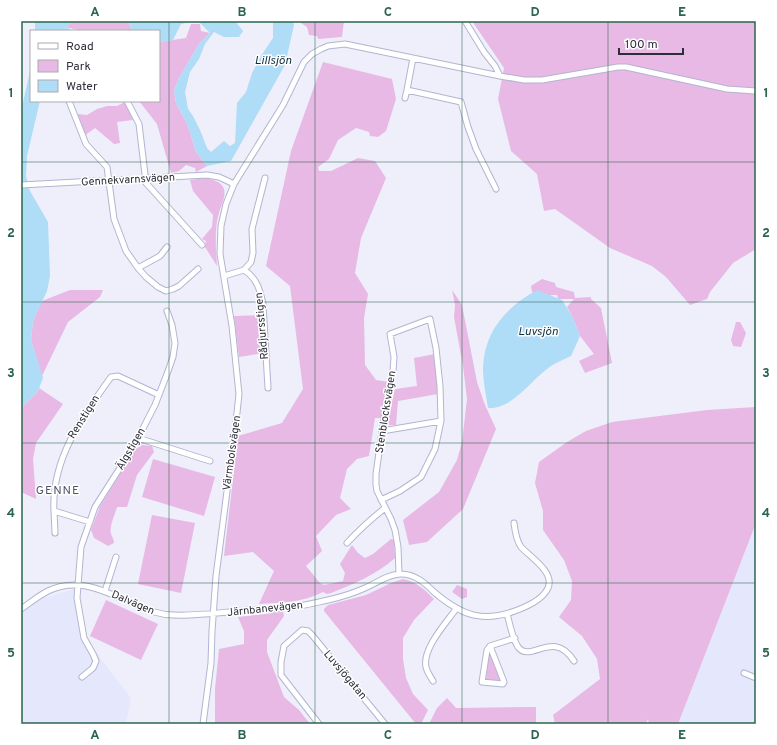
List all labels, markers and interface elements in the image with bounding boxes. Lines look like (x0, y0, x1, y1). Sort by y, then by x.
text: A (90, 5, 100, 21)
text: B (238, 5, 247, 21)
text: C (384, 5, 392, 21)
text: D (530, 5, 540, 21)
text: E (678, 5, 686, 21)
legend (30, 30, 160, 102)
scale bar (619, 30, 683, 56)
text: 100 m (625, 37, 658, 53)
text: Road (66, 39, 94, 55)
water label: Lillsjön (255, 53, 292, 69)
text: Park (66, 59, 91, 75)
text: Water (66, 79, 98, 95)
text: 1 (8, 86, 14, 102)
text: 1 (763, 86, 769, 102)
street label: Gennekvarnsvägen (81, 171, 175, 189)
text: 2 (7, 226, 15, 242)
text: 2 (762, 226, 770, 242)
street label: Rådjursstigen (252, 292, 272, 360)
water label: Luvsjön (518, 324, 558, 340)
text: 3 (7, 366, 15, 382)
text: 3 (762, 366, 770, 382)
street label: Stenblocksvägen (373, 370, 399, 454)
street label: Renstigen (65, 392, 103, 442)
street label: Värmbolsvägen (220, 415, 244, 491)
street label: Älgstigen (112, 425, 149, 473)
district label: GENNE (36, 483, 80, 499)
text: 4 (7, 506, 15, 522)
text: 4 (762, 506, 770, 522)
street label: Dalvägen (109, 588, 157, 618)
street label: Järnbanevägen (226, 598, 304, 620)
text: 5 (7, 646, 15, 662)
text: 5 (762, 646, 770, 662)
street label: Luvsjögatan (320, 647, 370, 703)
text: A (90, 728, 100, 744)
text: B (238, 728, 247, 744)
text: C (384, 728, 392, 744)
text: D (530, 728, 540, 744)
text: E (678, 728, 686, 744)

